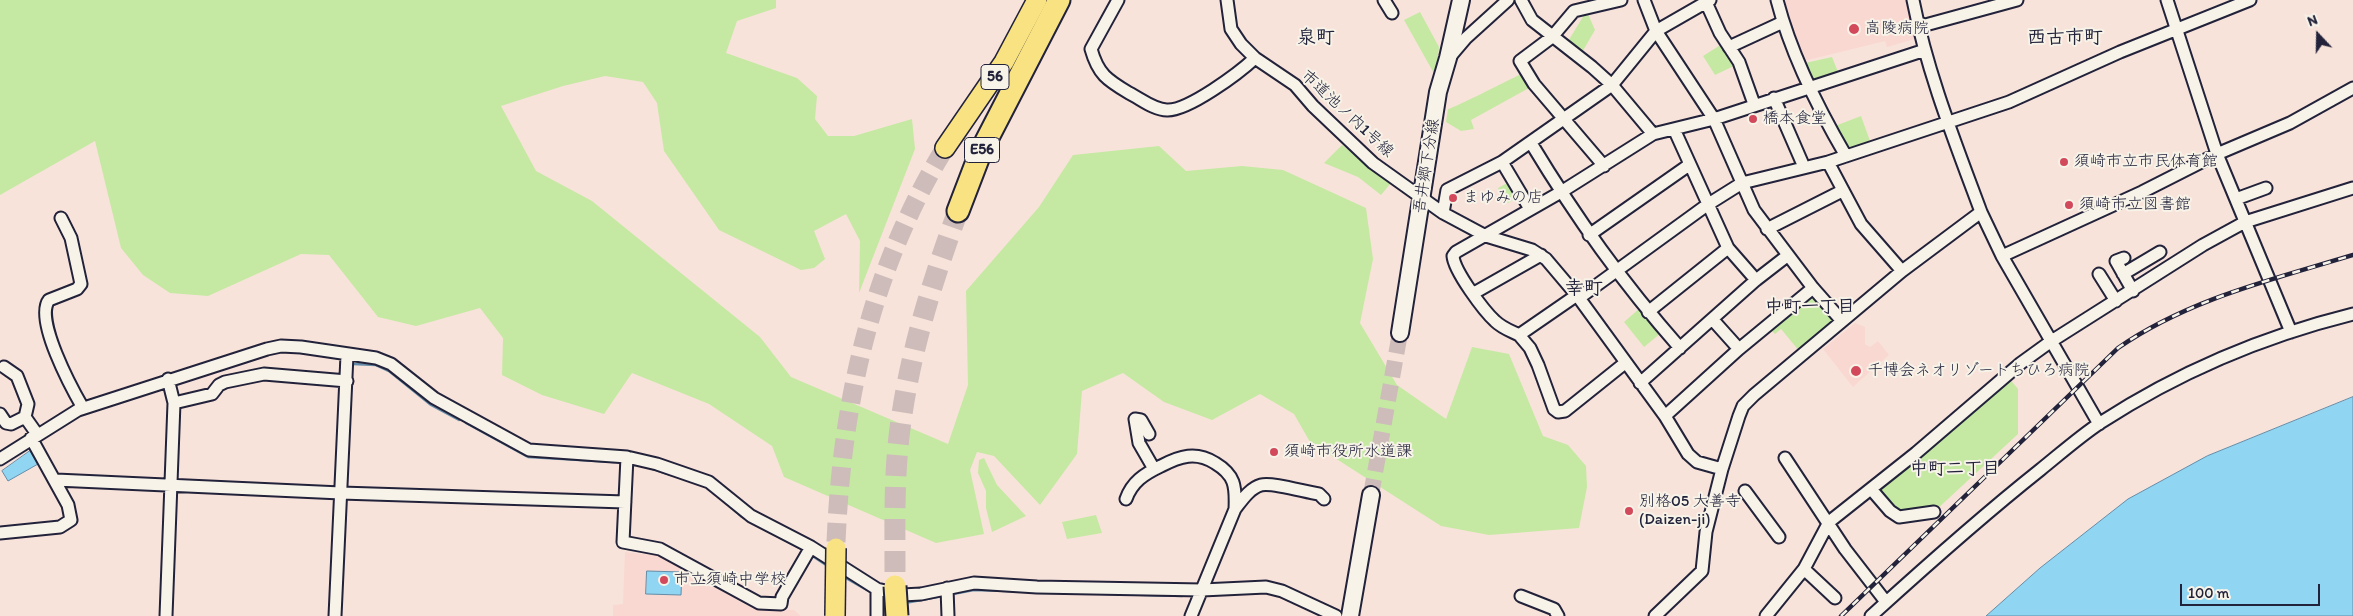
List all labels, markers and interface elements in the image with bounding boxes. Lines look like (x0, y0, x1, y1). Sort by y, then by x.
north arrow (2293, 10, 2343, 60)
text: N (2305, 11, 2320, 30)
place label: 高陵病院 (1865, 19, 1929, 39)
marker: 高陵病院 (1847, 22, 1861, 36)
district label: 泉町 (1297, 27, 1335, 49)
district label: 西古市町 (2027, 27, 2103, 49)
road number: 56 (981, 64, 1009, 90)
street label: 市道池ノ内1号線 (1297, 66, 1397, 162)
place label: 橋本食堂 (1763, 109, 1827, 129)
marker: 橋本食堂 (1747, 113, 1759, 125)
street label: 吾井郷下分線 (1410, 117, 1444, 215)
road number: E56 (964, 138, 1000, 162)
place label: 須崎市立市民体育館 (2074, 152, 2218, 172)
marker: 須崎市立市民体育館 (2058, 156, 2070, 168)
place label: まゆみの店 (1463, 188, 1543, 208)
marker: まゆみの店 (1447, 192, 1459, 204)
place label: 須崎市立図書館 (2079, 195, 2191, 215)
marker: 須崎市立図書館 (2063, 199, 2075, 211)
district label: 幸町 (1565, 278, 1603, 300)
district label: 中町一丁目 (1765, 296, 1855, 318)
place label: 千博会ネオリゾートちひろ病院 (1867, 361, 2090, 381)
marker: 千博会ネオリゾートちひろ病院 (1849, 364, 1863, 378)
place label: 須崎市役所水道課 (1284, 442, 1412, 462)
marker: 須崎市役所水道課 (1268, 446, 1280, 458)
district label: 中町二丁目 (1910, 458, 2000, 480)
place label: 別格05 大善寺 (Daizen-ji) (1639, 492, 1741, 530)
marker: 別格05 大善寺 (Daizen-ji) (1623, 505, 1635, 517)
place label: 市立須崎中学校 (674, 570, 786, 590)
marker: 市立須崎中学校 (658, 574, 670, 586)
scale bar (2183, 574, 2323, 606)
text: 100 m (2188, 584, 2229, 602)

